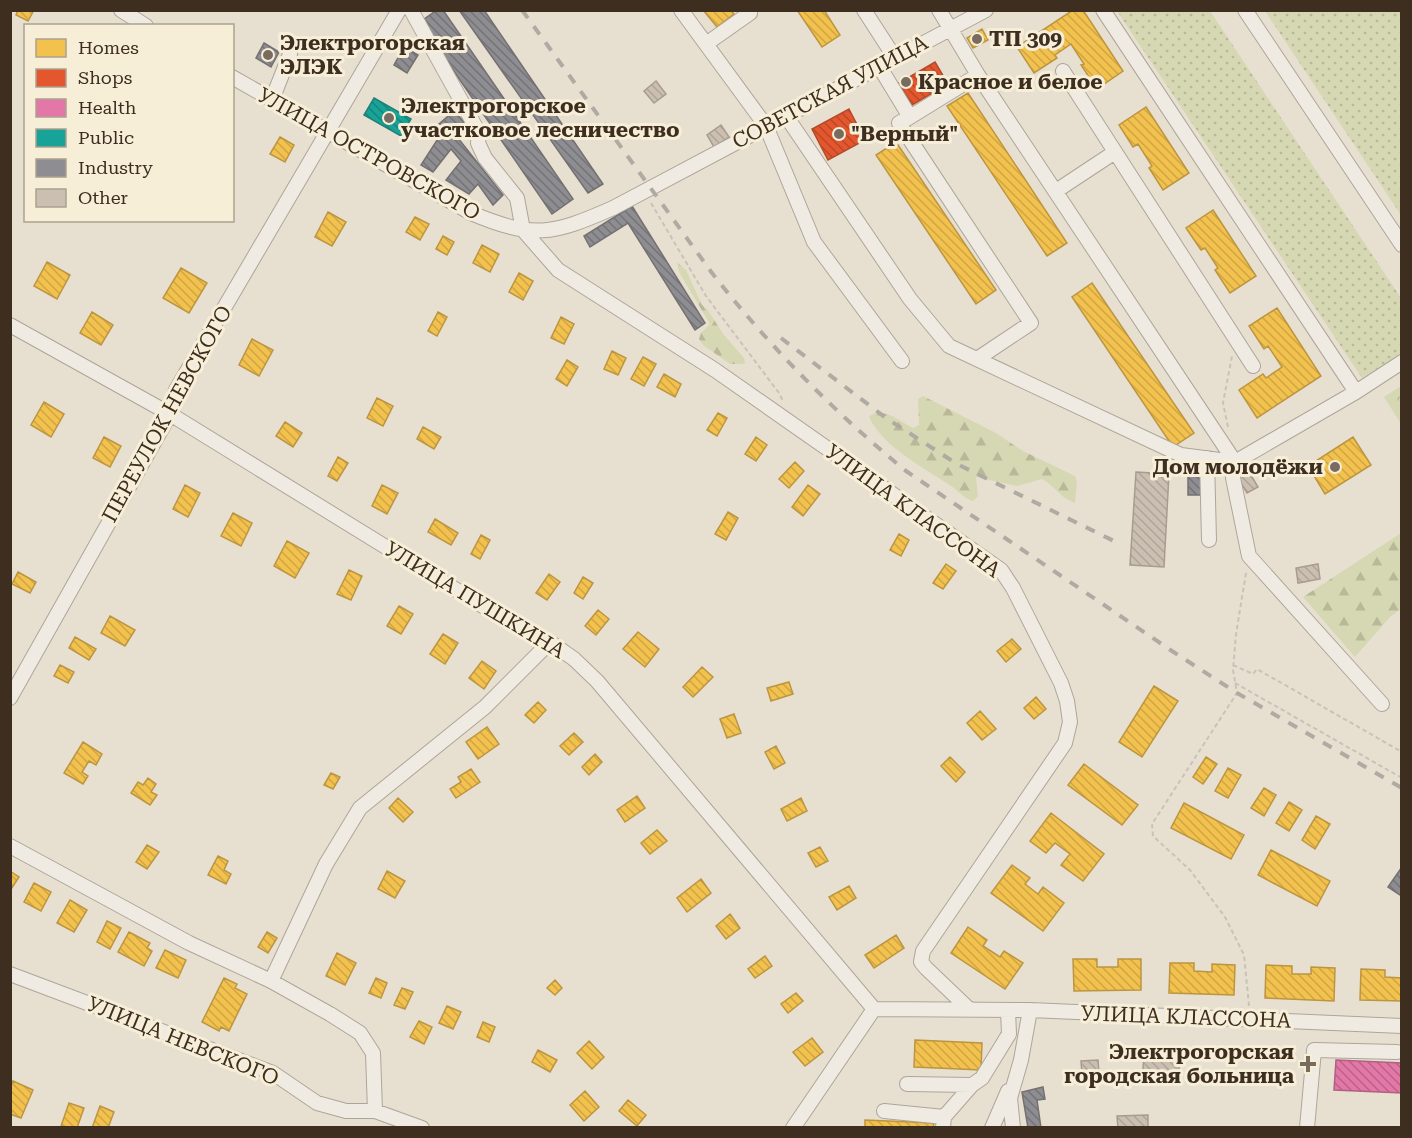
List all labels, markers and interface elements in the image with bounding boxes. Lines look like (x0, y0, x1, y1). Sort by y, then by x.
legend (24, 24, 234, 222)
place label: ТП 309 (989, 27, 1062, 51)
street label: СОВЕТСКАЯ УЛИЦА (728, 30, 932, 154)
place label: Электрогорская ЭЛЭК (280, 31, 465, 79)
marker: ТП 309 (970, 32, 984, 46)
text: Homes (78, 37, 139, 58)
marker: Электрогорская ЭЛЭК (261, 48, 275, 62)
text: Shops (78, 67, 132, 88)
place label: Красное и белое (918, 70, 1103, 94)
marker: Красное и белое (899, 75, 913, 89)
street label: УЛИЦА ОСТРОВСКОГО (254, 83, 484, 225)
place label: Электрогорское участковое лесничество (401, 94, 679, 142)
text: Health (78, 97, 137, 118)
marker: Электрогорское участковое лесничество (382, 111, 396, 125)
place label: "Верный" (851, 122, 958, 146)
text: Public (78, 127, 134, 148)
marker: "Верный" (832, 127, 846, 141)
text: Industry (78, 157, 153, 178)
text: Other (78, 187, 128, 208)
street label: ПЕРЕУЛОК НЕВСКОГО (97, 301, 237, 527)
street label: УЛИЦА КЛАССОНА (821, 439, 1005, 583)
place label: Дом молодёжи (1153, 455, 1323, 479)
marker: Дом молодёжи (1328, 460, 1342, 474)
street label: УЛИЦА ПУШКИНА (381, 537, 570, 663)
street label: УЛИЦА НЕВСКОГО (84, 992, 282, 1090)
street label: УЛИЦА КЛАССОНА (1080, 1001, 1292, 1033)
place label: Электрогорская городская больница (1064, 1040, 1295, 1088)
marker: Электрогорская городская больница (1299, 1055, 1317, 1073)

